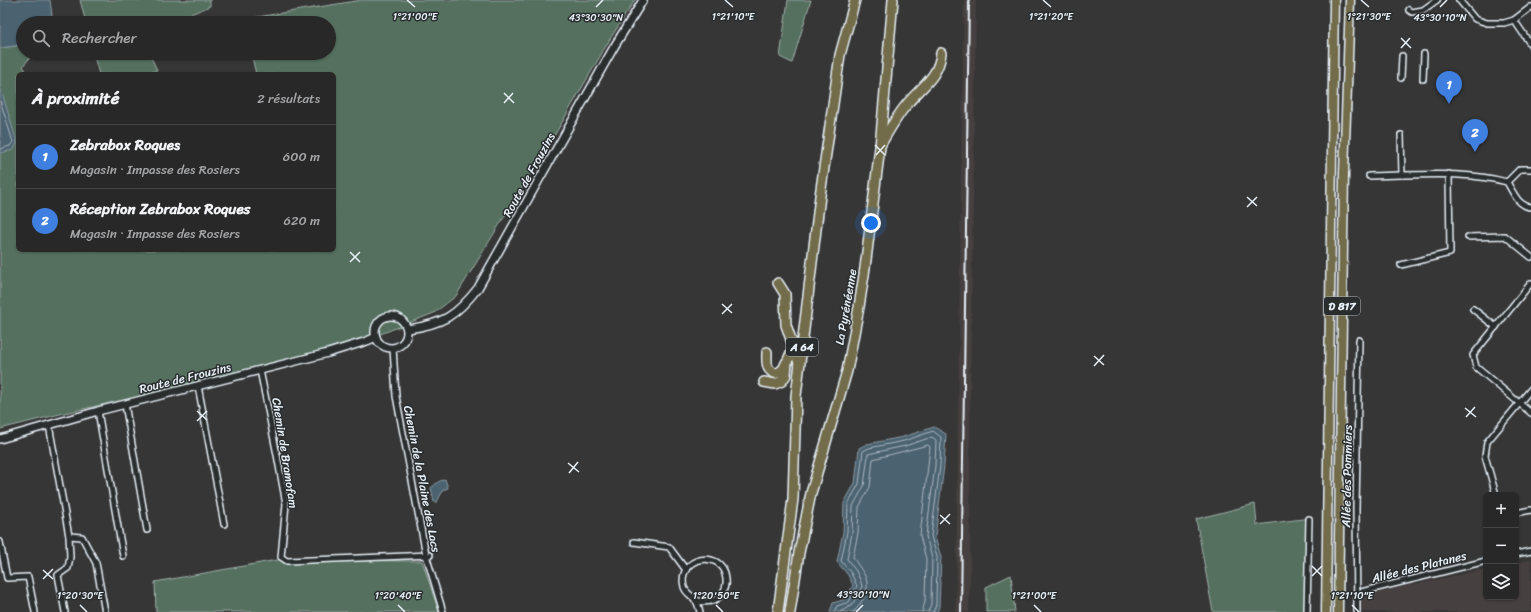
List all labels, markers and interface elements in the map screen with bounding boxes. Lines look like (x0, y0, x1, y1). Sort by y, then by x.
text: 1°21'00"E (393, 8, 439, 26)
text: 1°21'10"E (712, 8, 756, 26)
text: 1°21'20"E (1029, 8, 1075, 26)
text: 1°21'30"E (1347, 8, 1392, 26)
text: 43°30'30"N (569, 9, 623, 27)
text: 43°30'10"N (1413, 9, 1467, 27)
search box (16, 16, 336, 60)
text: Rechercher (62, 25, 137, 51)
icon: search (30, 27, 52, 49)
pin: 1 (1436, 71, 1462, 104)
text: À proximité (32, 83, 119, 113)
text: 2 résultats (257, 87, 320, 110)
pin: 2 (1462, 119, 1488, 152)
street label: Route de Frouzins (497, 129, 561, 221)
text: Zebrabox Roques (70, 132, 180, 158)
text: 1 (42, 145, 48, 168)
text: 600 m (283, 145, 320, 168)
text: Magasin · Impasse des Rosiers (70, 158, 240, 181)
text: Réception Zebrabox Roques (70, 196, 251, 222)
text: 2 (41, 209, 49, 232)
text: 620 m (284, 209, 320, 232)
your location (861, 213, 881, 233)
text: Magasin · Impasse des Rosiers (70, 222, 240, 245)
street label: La Pyrénéenne (828, 267, 864, 347)
road number: D 817 (1324, 297, 1360, 315)
road number: A 64 (786, 338, 818, 356)
street label: Route de Frouzins (137, 356, 233, 400)
street label: Chemin de Bramofam (265, 396, 305, 510)
street label: Chemin de la Plaine des Lacs (397, 404, 447, 555)
street label: Allée des Pommiers (1335, 424, 1359, 529)
map controls (1483, 492, 1519, 600)
button: + (1483, 492, 1519, 528)
button: − (1483, 528, 1519, 564)
street label: Allée des Platanes (1368, 544, 1469, 590)
button: layers (1483, 564, 1519, 600)
text: 43°30'10"N (836, 586, 890, 604)
text: 1°20'30"E (57, 587, 104, 605)
text: 1°20'40"E (375, 587, 423, 605)
text: 1°20'50"E (693, 587, 741, 605)
text: 1°21'00"E (1012, 587, 1058, 605)
text: 1°21'10"E (1331, 587, 1375, 605)

